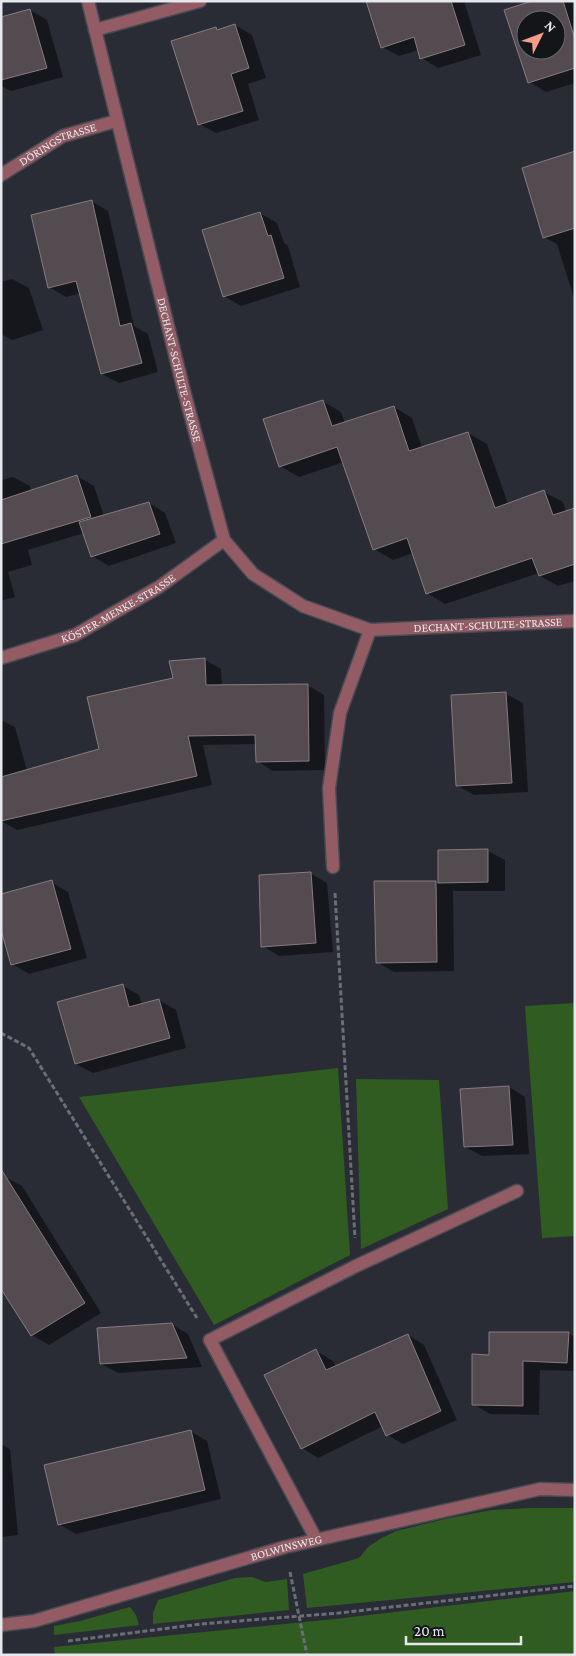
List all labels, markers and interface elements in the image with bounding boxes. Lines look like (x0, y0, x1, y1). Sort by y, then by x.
north arrow (516, 10, 566, 60)
text: N (542, 17, 560, 36)
street label: DÖRINGSTRASSE (16, 120, 98, 169)
street label: DECHANT-SCHULTE-STRASSE (154, 296, 205, 444)
street label: KÖSTER-MENKE-STRASSE (59, 570, 178, 646)
street label: DECHANT-SCHULTE-STRASSE (413, 615, 563, 635)
street label: BOLWINSWEG (249, 1532, 324, 1564)
scale bar (406, 1614, 521, 1646)
text: 20 m (414, 1623, 445, 1639)

